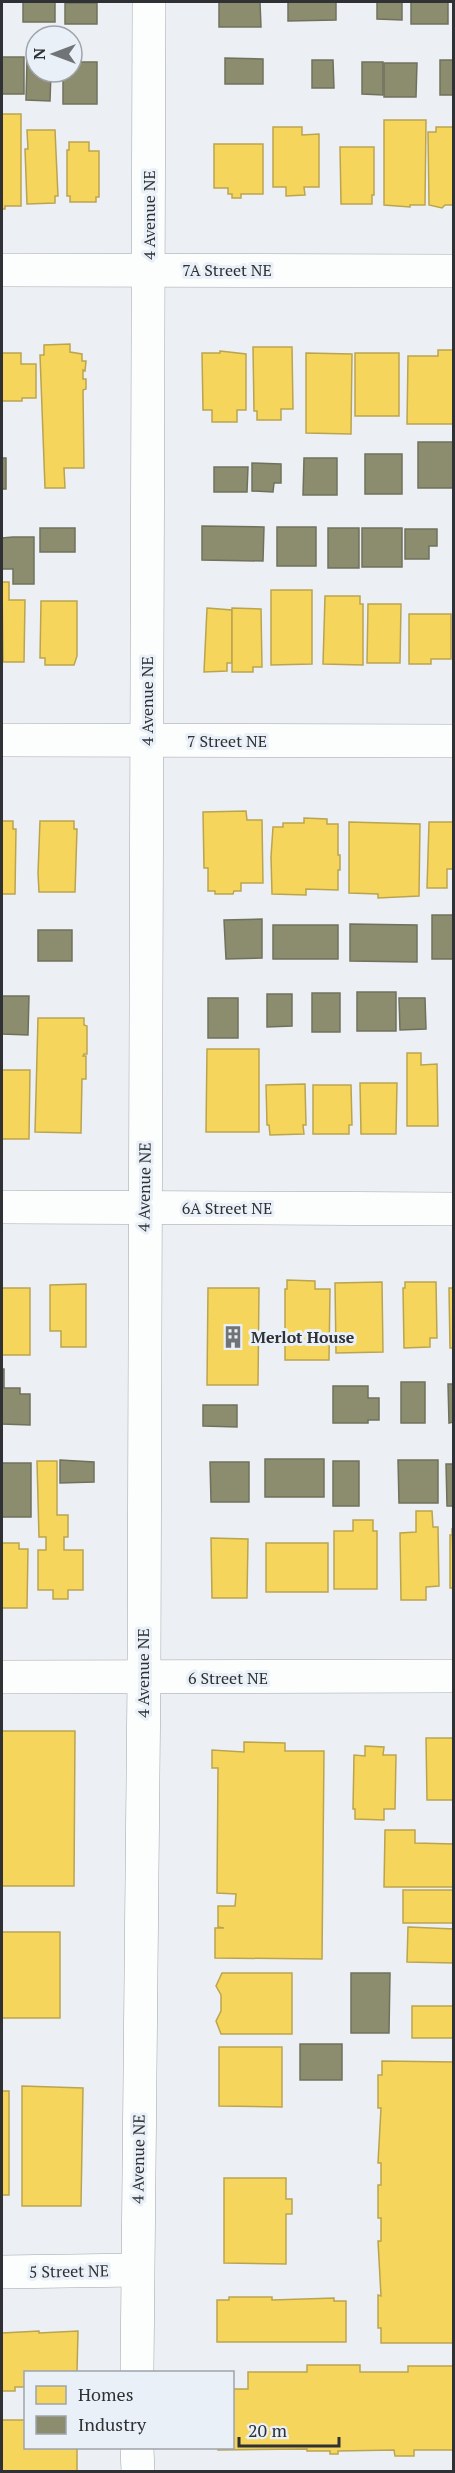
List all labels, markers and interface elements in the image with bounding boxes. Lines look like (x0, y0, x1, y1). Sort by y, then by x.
north arrow (24, 24, 84, 84)
text: N (28, 48, 50, 60)
street label: 4 Avenue NE (138, 170, 160, 260)
street label: 7A Street NE (182, 259, 272, 281)
street label: 4 Avenue NE (136, 656, 158, 746)
street label: 7 Street NE (187, 730, 267, 752)
street label: 4 Avenue NE (132, 1142, 156, 1232)
street label: 6A Street NE (182, 1197, 272, 1219)
building icon: Merlot House (220, 1324, 246, 1350)
place label: Merlot House (251, 1326, 355, 1348)
street label: 4 Avenue NE (132, 1628, 154, 1718)
street label: 6 Street NE (188, 1667, 268, 1689)
street label: 4 Avenue NE (126, 2114, 150, 2204)
street label: 5 Street NE (29, 2259, 109, 2283)
legend (24, 2371, 234, 2449)
text: Homes (78, 2382, 133, 2406)
scale bar (239, 2410, 340, 2448)
text: Industry (78, 2412, 147, 2436)
text: 20 m (248, 2418, 288, 2442)

